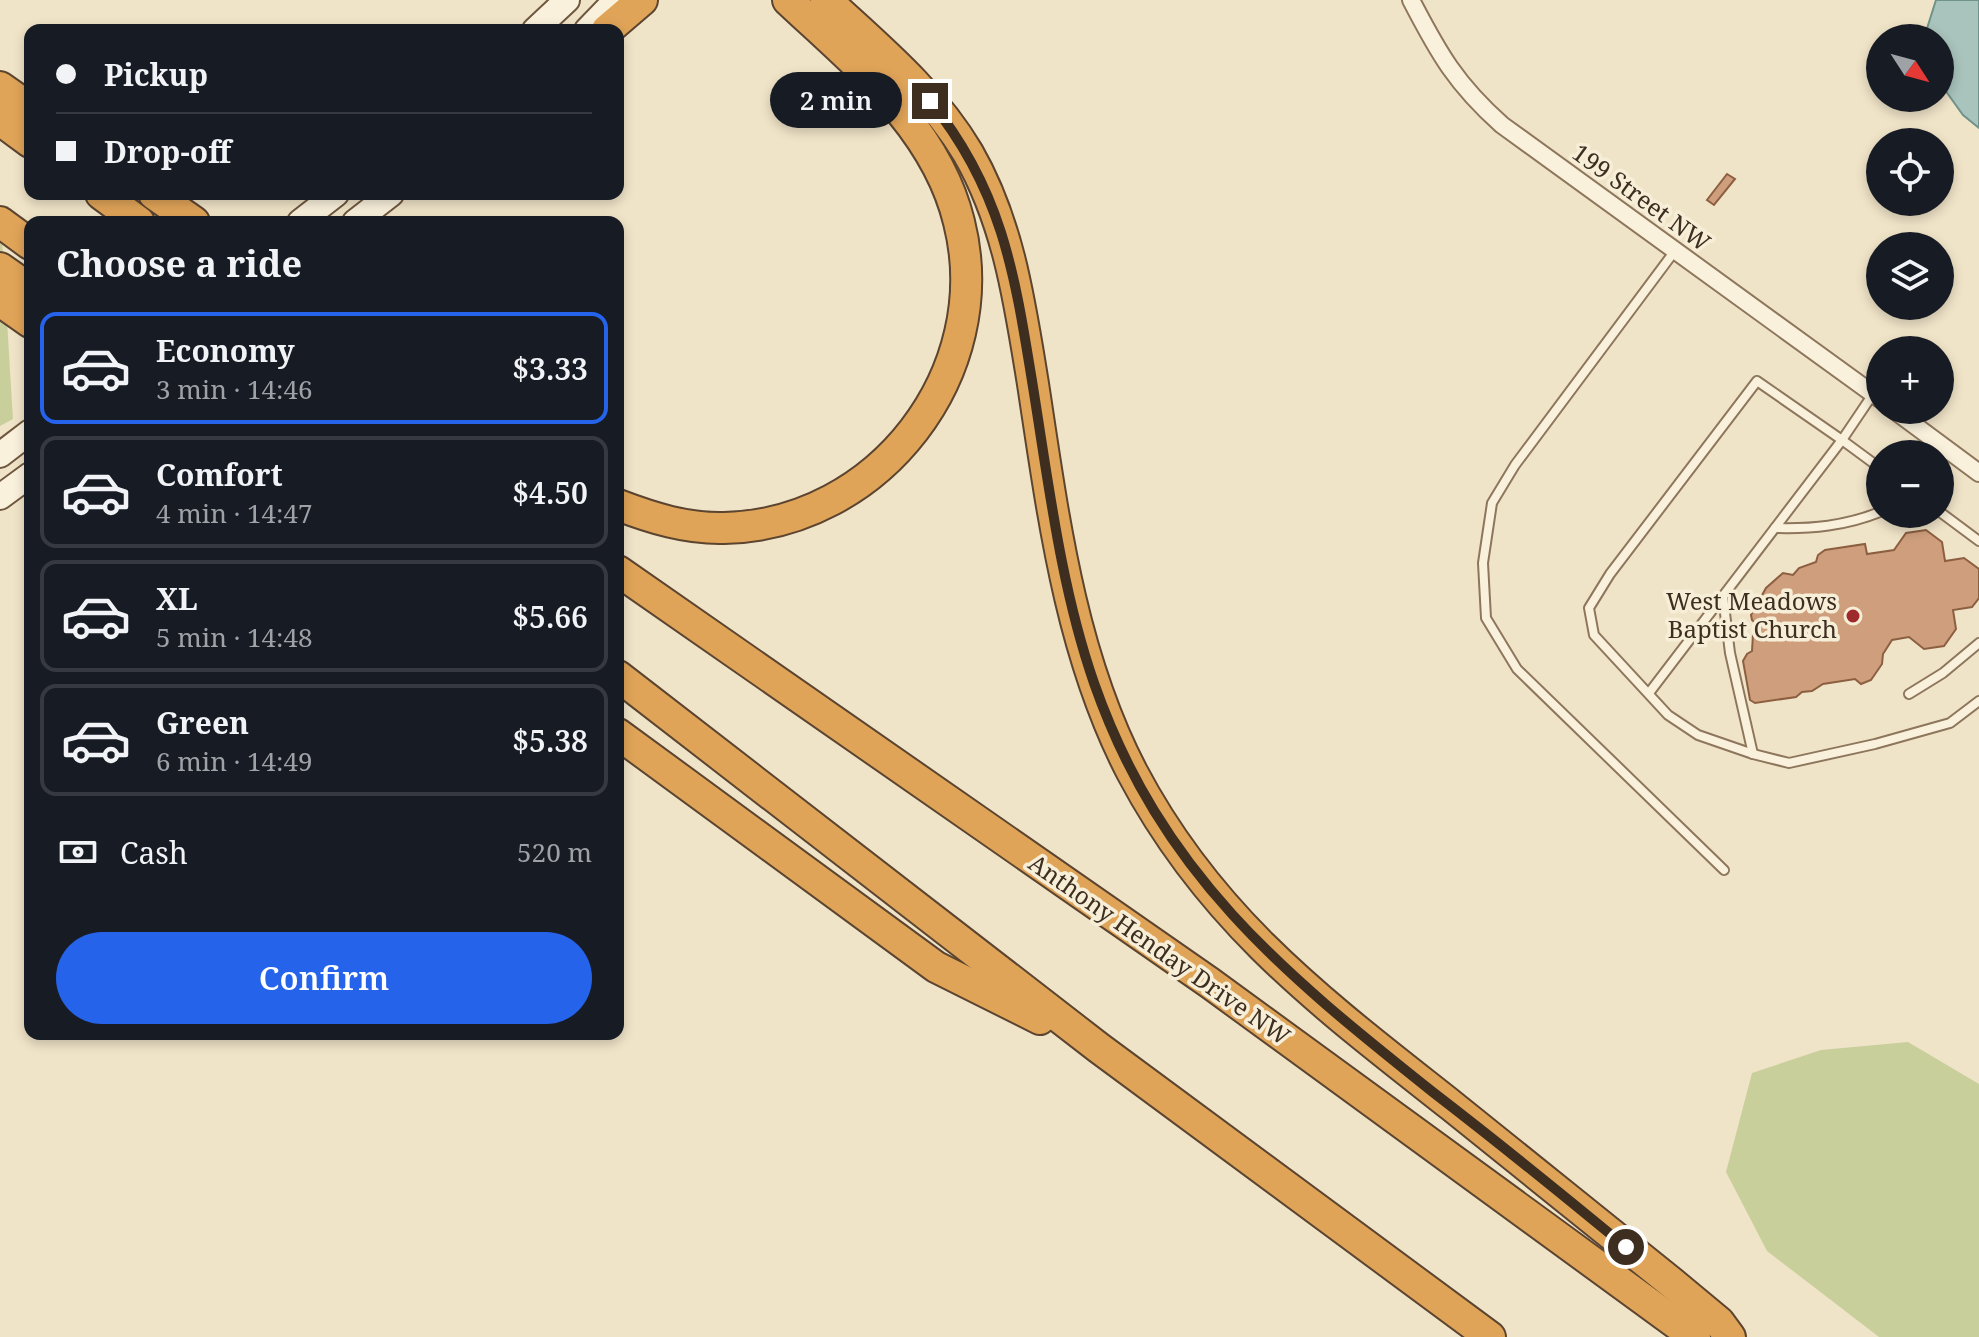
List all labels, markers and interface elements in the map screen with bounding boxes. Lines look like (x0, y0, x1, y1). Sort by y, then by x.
north arrow (1866, 24, 1954, 112)
map controls (1866, 24, 1954, 528)
text: Pickup (104, 54, 208, 95)
callout: 2 min (770, 73, 902, 129)
text: 2 min (800, 82, 872, 118)
route end (912, 83, 948, 119)
button: locate (1866, 128, 1954, 216)
text: Drop-off (104, 131, 231, 172)
street label: 199 Street NW (1566, 136, 1718, 258)
button: layers (1866, 232, 1954, 320)
text: Choose a ride (56, 239, 302, 288)
text: Economy (156, 330, 295, 371)
icon: car (60, 332, 132, 404)
button: + (1866, 336, 1954, 424)
text: $3.33 (512, 348, 588, 389)
text: 3 min · 14:46 (156, 371, 313, 407)
button: − (1866, 440, 1954, 528)
text: Comfort (156, 454, 283, 495)
icon: car (60, 456, 132, 528)
text: $4.50 (512, 472, 588, 513)
text: 4 min · 14:47 (156, 495, 313, 531)
text: XL (156, 578, 198, 619)
icon: car (60, 580, 132, 652)
place label: West Meadows Baptist Church (1666, 584, 1837, 645)
text: $5.66 (512, 596, 588, 637)
marker: West Meadows Baptist Church (1844, 607, 1862, 625)
text: 5 min · 14:48 (156, 619, 313, 655)
text: Green (156, 702, 249, 743)
icon: car (60, 704, 132, 776)
text: $5.38 (512, 720, 588, 761)
text: 6 min · 14:49 (156, 743, 313, 779)
icon: cash (56, 830, 100, 874)
text: Cash (120, 832, 188, 873)
text: 520 m (517, 834, 592, 870)
street label: Anthony Henday Drive NW (1022, 846, 1297, 1052)
button: Confirm (56, 932, 592, 1024)
route start (1608, 1229, 1644, 1265)

